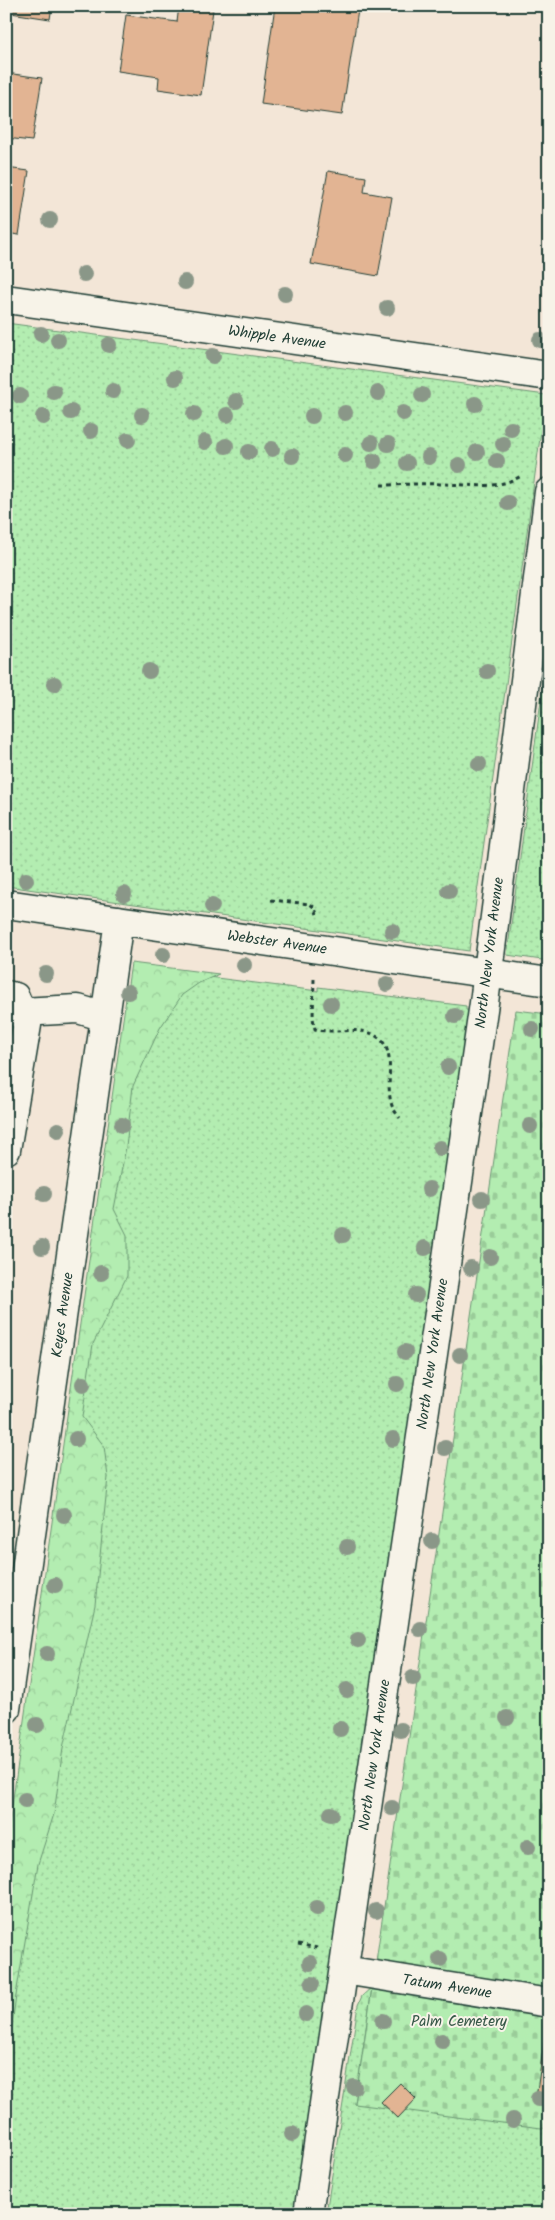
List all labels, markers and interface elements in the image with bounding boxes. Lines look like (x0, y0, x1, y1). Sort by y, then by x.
street label: Whipple Avenue (227, 319, 328, 357)
street label: North New York Avenue (469, 876, 511, 1030)
street label: Webster Avenue (226, 924, 329, 962)
street label: Keyes Avenue (45, 1271, 81, 1359)
street label: North New York Avenue (411, 1277, 456, 1431)
street label: North New York Avenue (353, 1678, 398, 1832)
street label: Tatum Avenue (401, 1968, 494, 2006)
park label: Palm Cemetery (411, 2010, 508, 2034)

